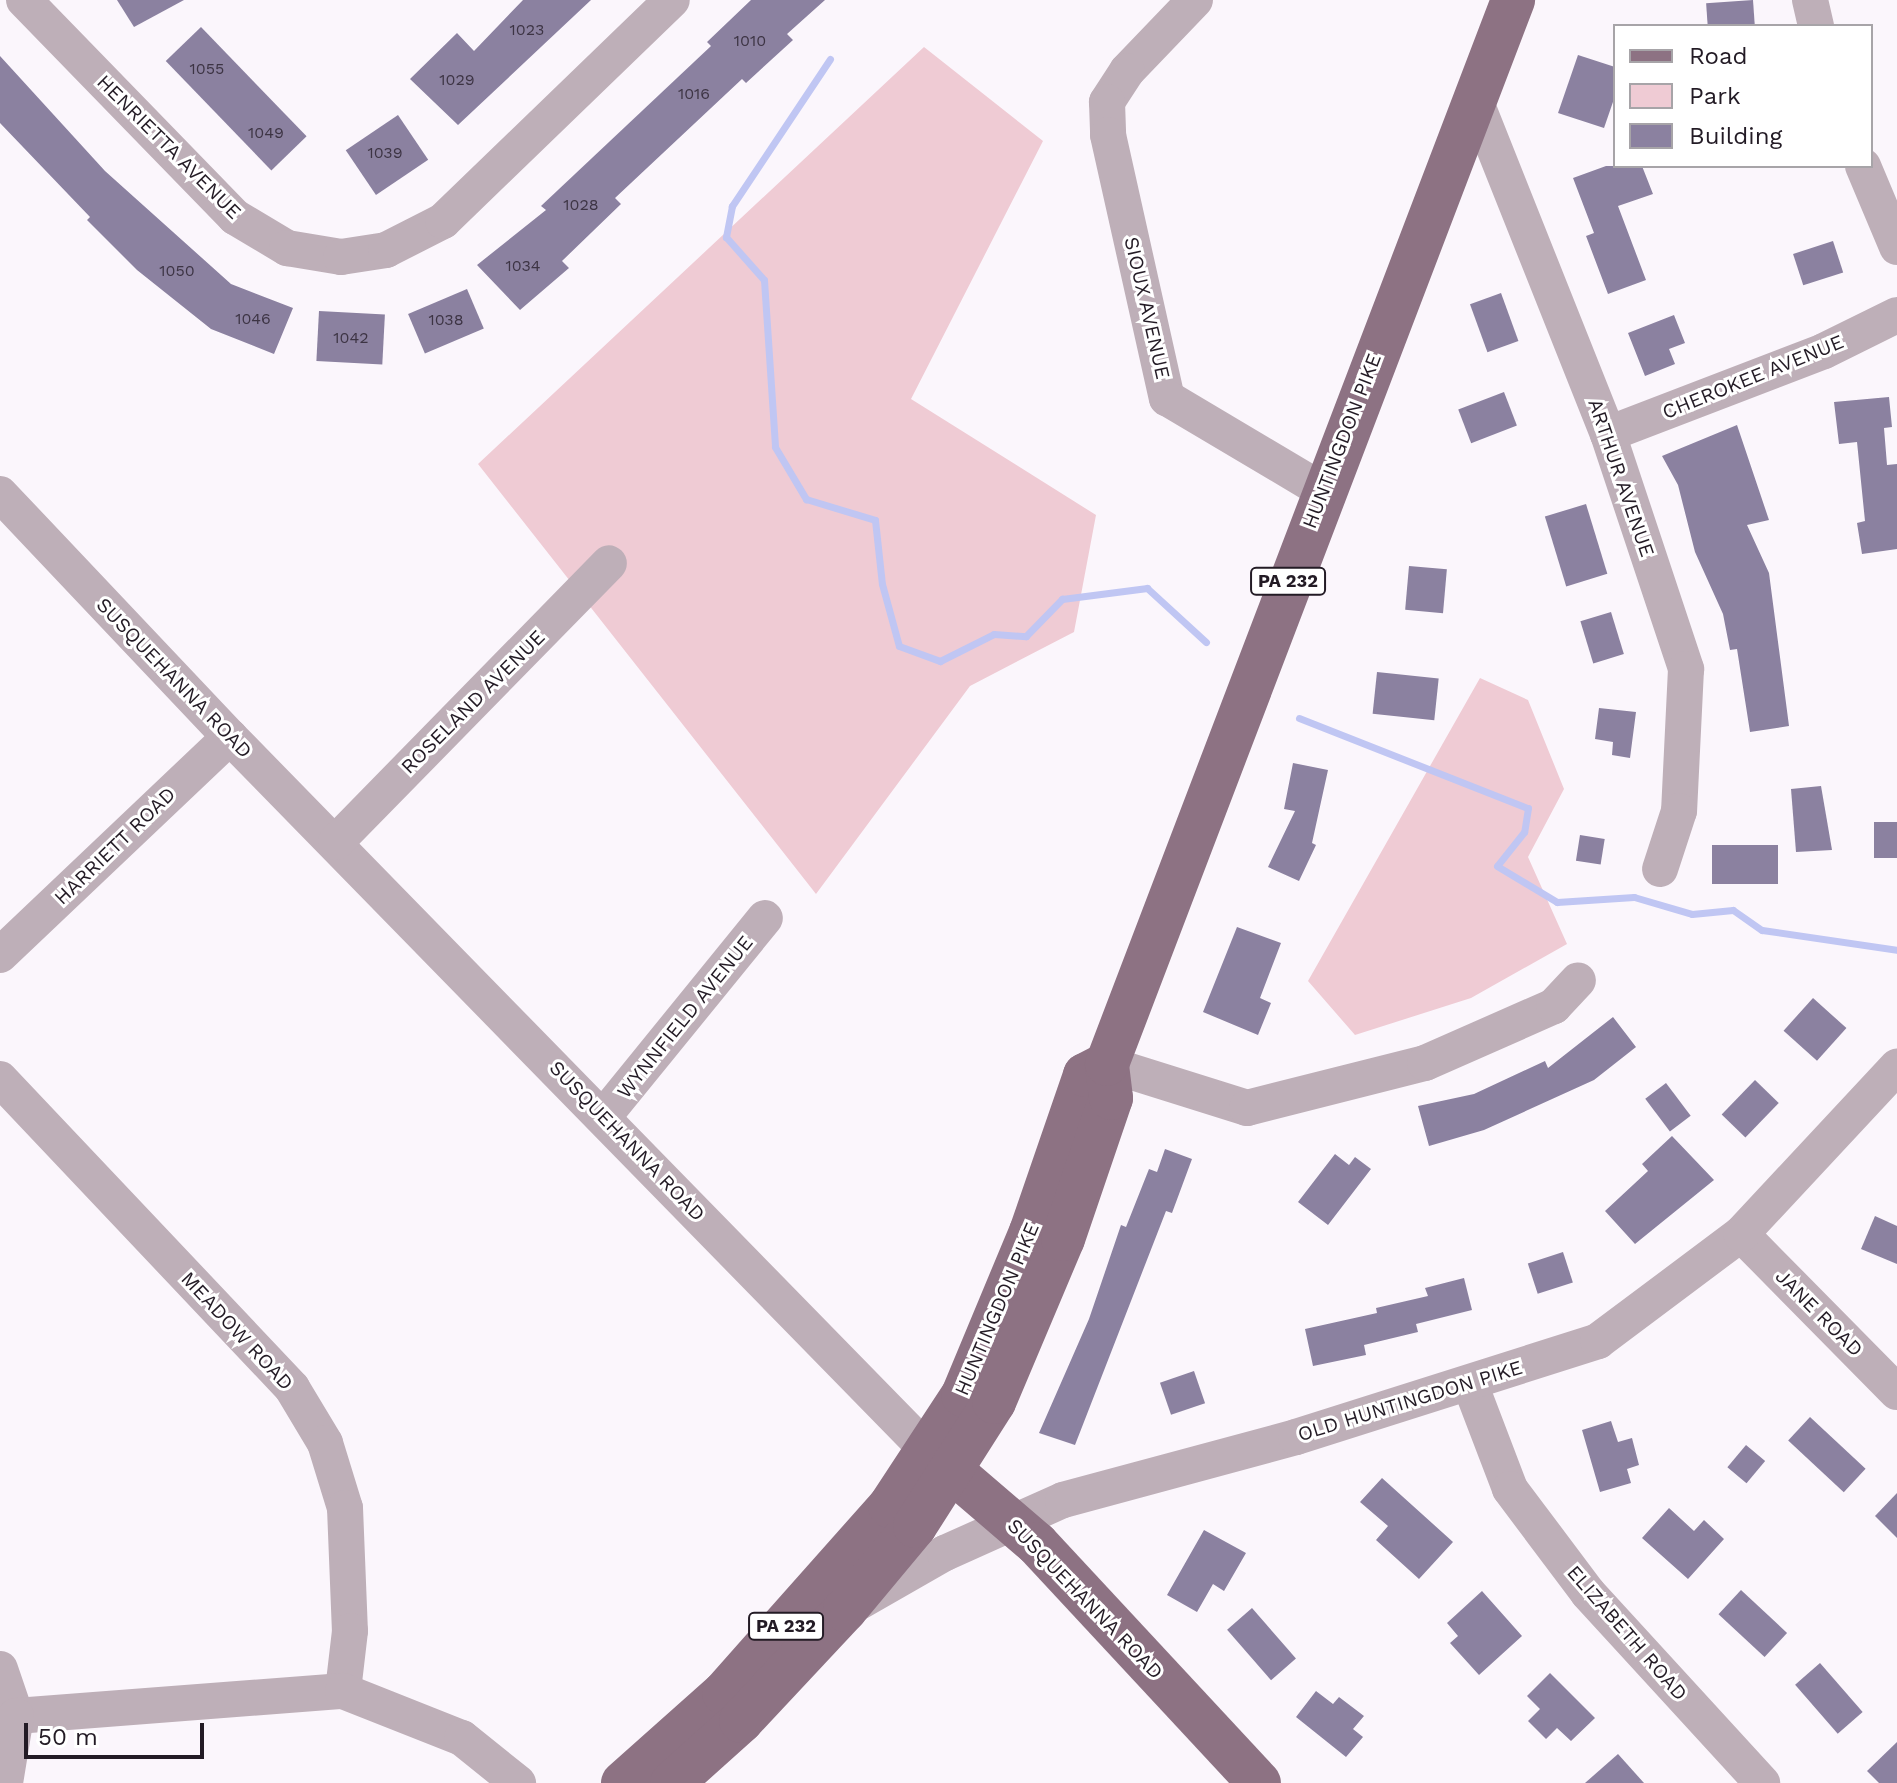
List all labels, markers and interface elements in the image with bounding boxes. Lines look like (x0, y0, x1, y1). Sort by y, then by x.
house number: 1023 (510, 20, 544, 40)
legend (1613, 24, 1873, 168)
house number: 1010 (734, 31, 766, 51)
text: Road (1689, 42, 1748, 70)
house number: 1055 (190, 59, 224, 79)
street label: HENRIETTA AVENUE (91, 69, 247, 225)
house number: 1029 (439, 70, 475, 90)
text: Park (1689, 82, 1741, 110)
house number: 1016 (678, 84, 710, 104)
text: Building (1689, 122, 1782, 150)
house number: 1049 (248, 123, 284, 143)
house number: 1039 (367, 143, 403, 163)
house number: 1028 (563, 195, 599, 215)
street label: SIOUX AVENUE (1119, 234, 1175, 382)
house number: 1034 (506, 256, 540, 276)
house number: 1050 (159, 261, 195, 281)
house number: 1046 (235, 309, 271, 329)
house number: 1038 (428, 310, 464, 330)
house number: 1042 (333, 328, 369, 348)
street label: CHEROKEE AVENUE (1659, 330, 1847, 424)
street label: HUNTINGDON PIKE (1298, 350, 1386, 532)
street label: ARTHUR AVENUE (1583, 395, 1659, 561)
road number: PA 232 (1248, 567, 1328, 595)
street label: SUSQUEHANNA ROAD (91, 593, 257, 763)
street label: ROSELAND AVENUE (396, 625, 550, 779)
street label: HARRIETT ROAD (49, 782, 181, 910)
street label: WYNNFIELD AVENUE (612, 931, 758, 1103)
street label: SUSQUEHANNA ROAD (544, 1056, 710, 1226)
street label: HUNTINGDON PIKE (950, 1219, 1044, 1399)
street label: JANE ROAD (1770, 1264, 1868, 1362)
street label: MEADOW ROAD (176, 1267, 298, 1395)
street label: OLD HUNTINGDON PIKE (1295, 1355, 1525, 1447)
street label: SUSQUEHANNA ROAD (1002, 1514, 1168, 1684)
street label: ELIZABETH ROAD (1562, 1561, 1692, 1705)
road number: PA 232 (746, 1612, 826, 1640)
scale bar (28, 1707, 208, 1757)
text: 50 m (38, 1723, 98, 1751)

